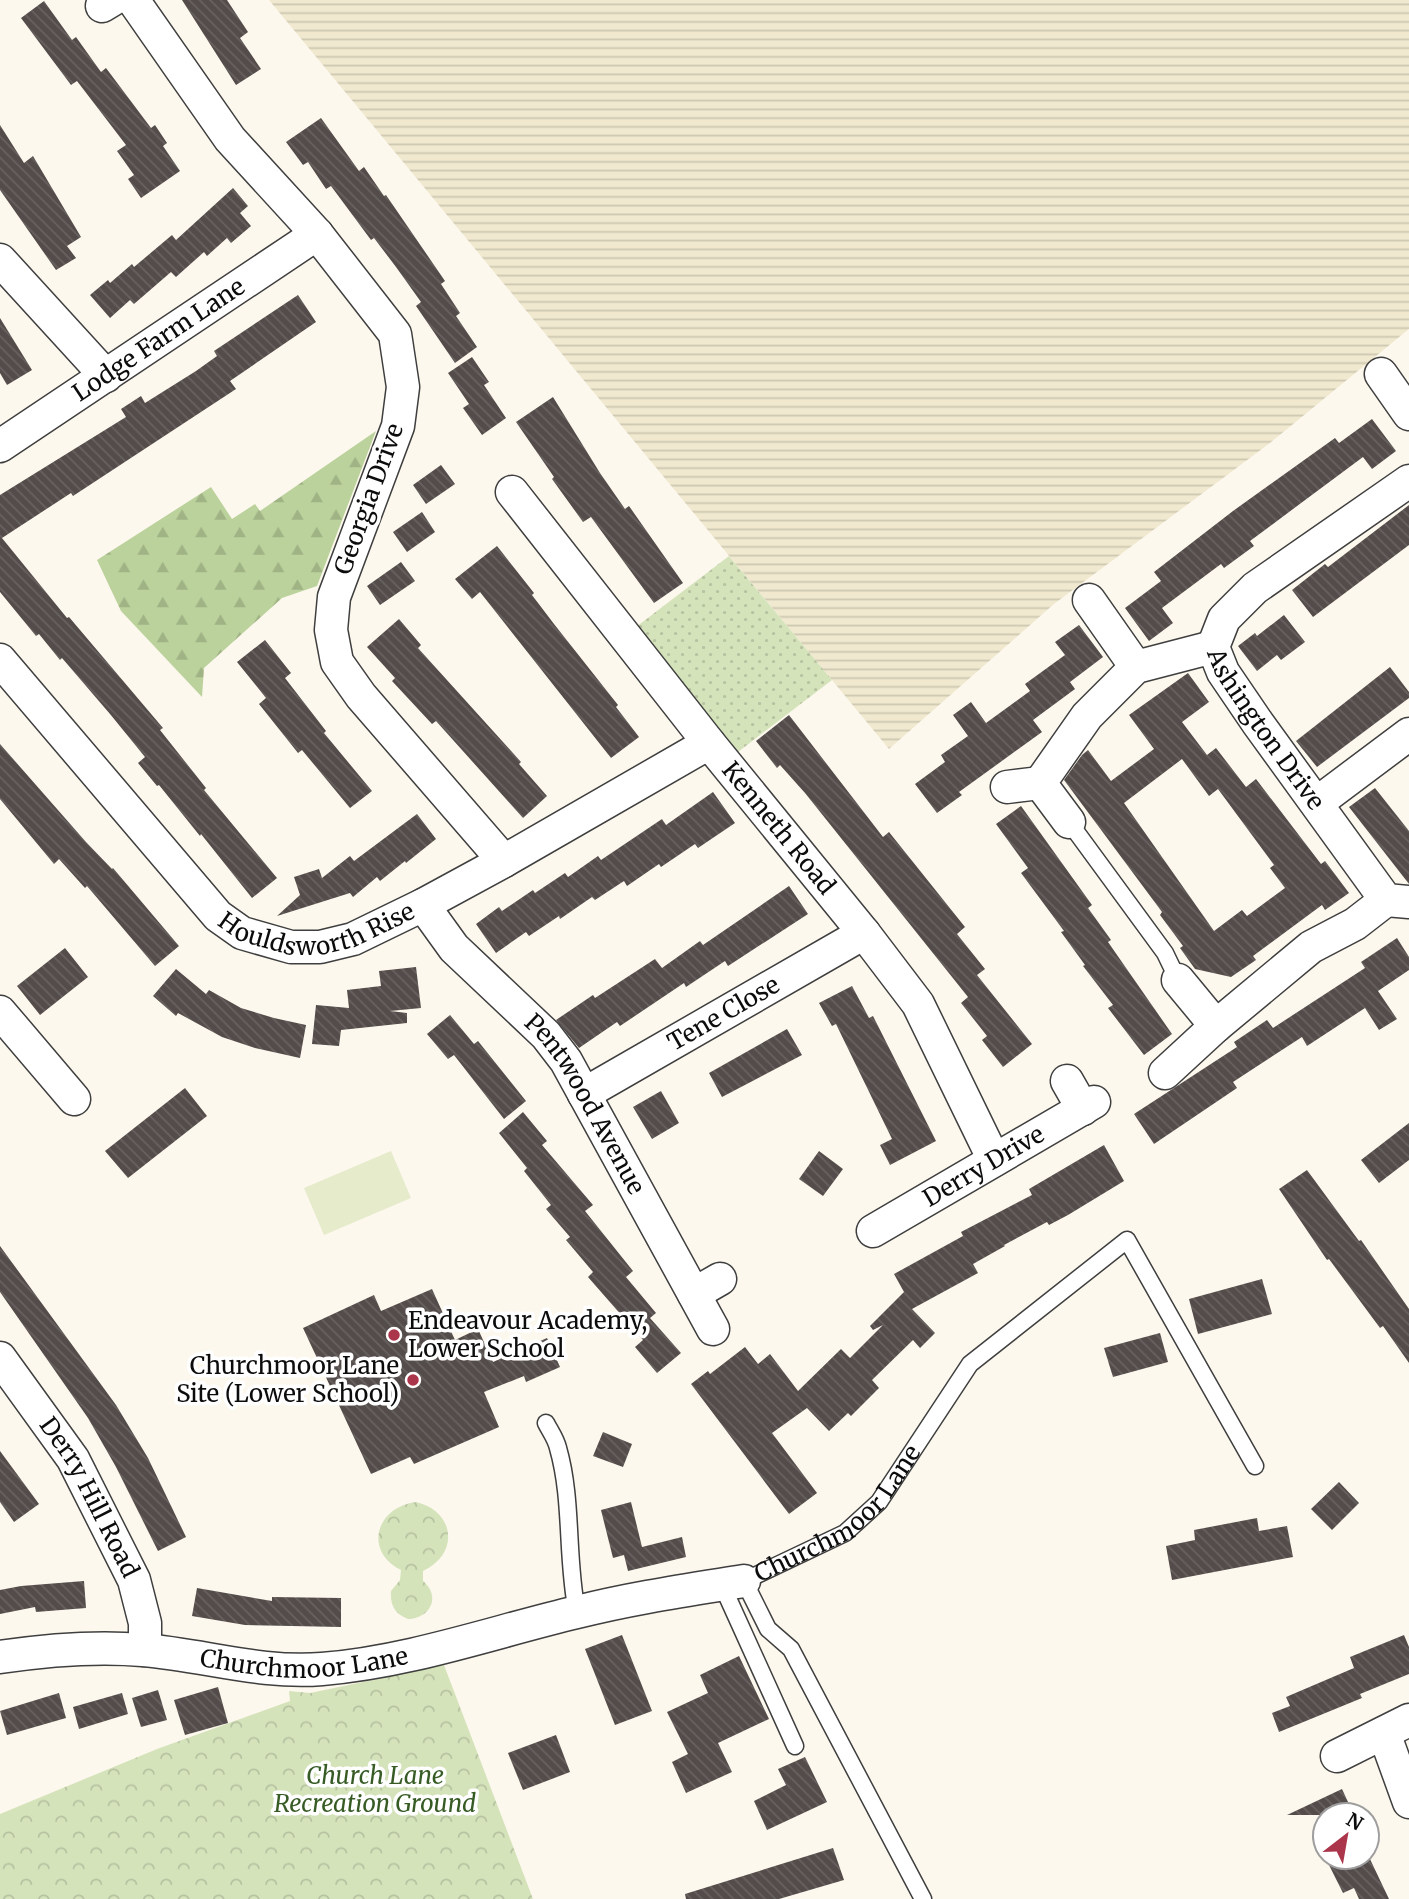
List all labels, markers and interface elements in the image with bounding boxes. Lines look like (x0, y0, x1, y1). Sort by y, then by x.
street label: Lodge Farm Lane (66, 271, 250, 408)
street label: Georgia Drive (327, 419, 410, 579)
street label: Ashington Drive (1200, 643, 1331, 816)
street label: Kenneth Road (715, 755, 842, 901)
street label: Houldsworth Rise (215, 891, 421, 923)
text: Houldsworth Rise (212, 896, 419, 963)
street label: Tene Close (662, 969, 785, 1058)
street label: Pentwood Avenue (518, 1007, 652, 1200)
street label: Derry Drive (917, 1119, 1049, 1214)
place label: Endeavour Academy, Lower School (408, 1305, 647, 1364)
marker: Endeavour Academy, Lower School (386, 1327, 402, 1343)
place label: Churchmoor Lane Site (Lower School) (176, 1350, 399, 1409)
marker: Churchmoor Lane Site (Lower School) (405, 1372, 421, 1388)
street label: Derry Hill Road (33, 1411, 146, 1582)
street label: Churchmoor Lane (749, 1439, 927, 1589)
street label: Churchmoor Lane (198, 1640, 411, 1685)
park label: Church Lane Recreation Ground (274, 1760, 476, 1819)
north arrow (1311, 1801, 1381, 1871)
text: N (1342, 1807, 1367, 1836)

